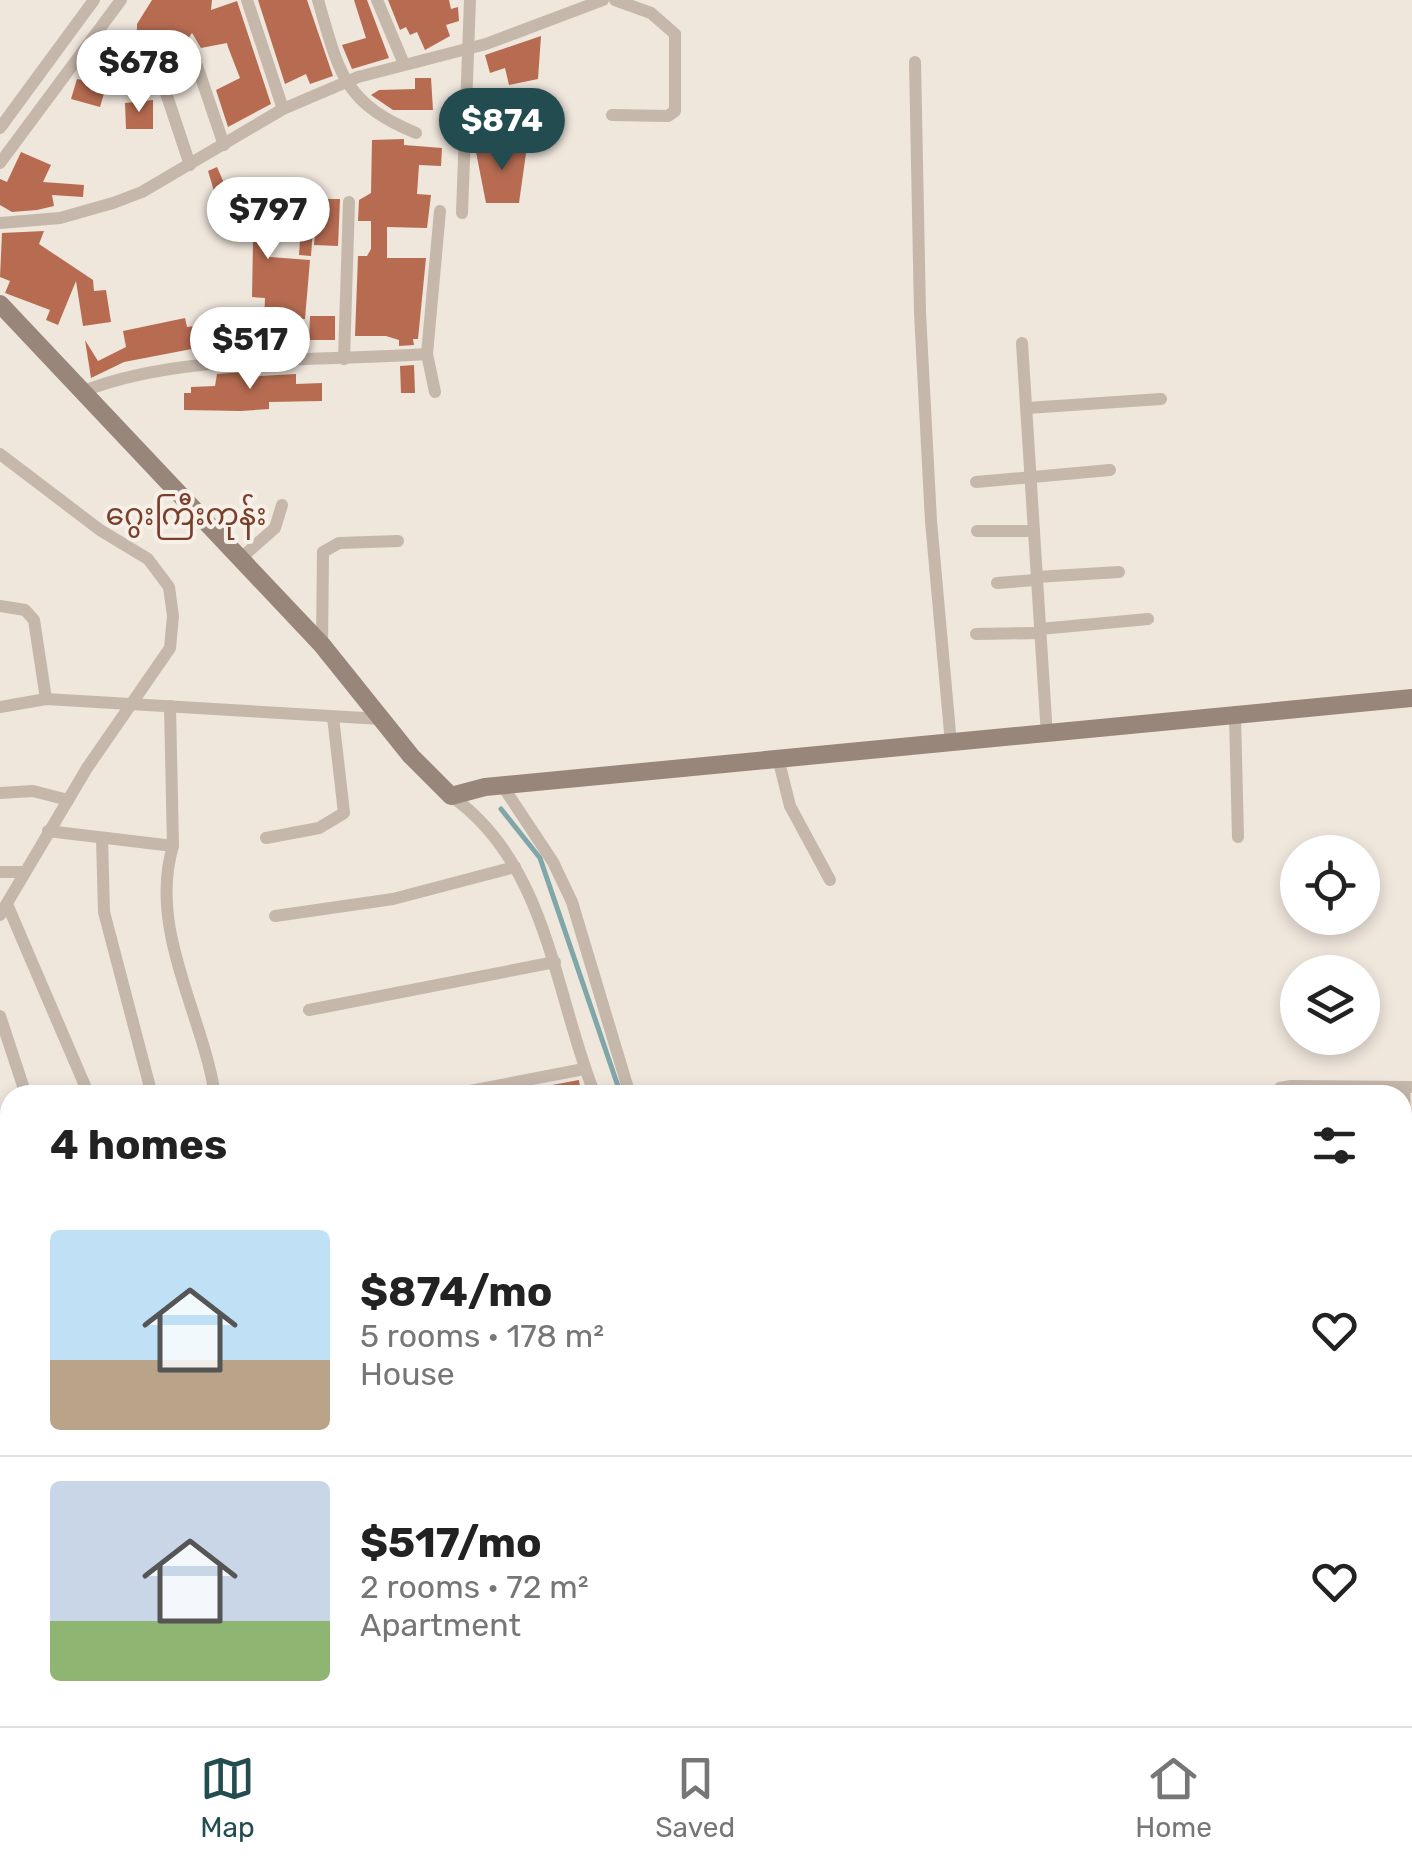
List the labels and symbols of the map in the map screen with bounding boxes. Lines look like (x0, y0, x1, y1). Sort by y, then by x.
pin: $678 (80, 30, 198, 115)
pin: $874 (443, 88, 561, 173)
pin: $797 (209, 177, 327, 262)
pin: $517 (191, 307, 309, 392)
district label: ဂွေးကြီးကုန်း (105, 493, 267, 540)

